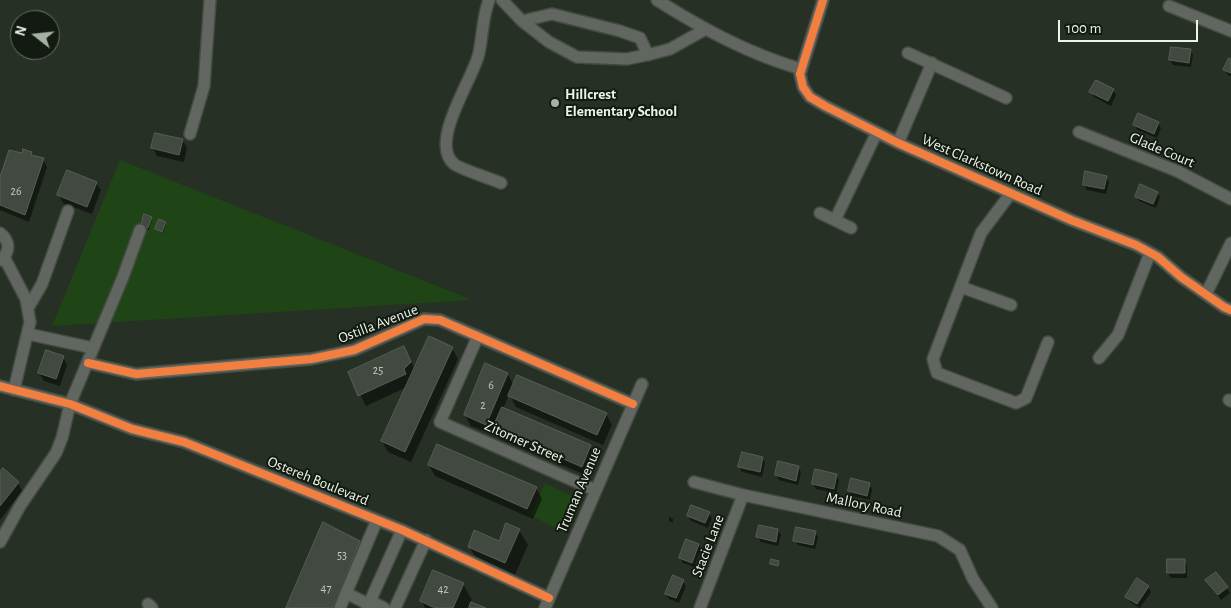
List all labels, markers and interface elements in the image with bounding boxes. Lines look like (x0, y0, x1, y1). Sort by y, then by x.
north arrow (10, 10, 60, 60)
scale bar (1061, 10, 1201, 42)
text: 100 m (1066, 21, 1101, 36)
text: N (13, 25, 30, 38)
place label: Hillcrest Elementary School (565, 85, 677, 120)
marker: Hillcrest Elementary School (549, 97, 561, 109)
street label: Glade Court (1127, 128, 1197, 172)
street label: West Clarkstown Road (919, 130, 1045, 200)
house number: 26 (10, 184, 22, 198)
street label: Ostilla Avenue (336, 301, 420, 347)
house number: 25 (373, 363, 383, 377)
house number: 6 (488, 378, 494, 392)
house number: 2 (480, 398, 486, 412)
street label: Zitomer Street (482, 417, 566, 467)
street label: Truman Avenue (553, 444, 605, 536)
street label: Ostereh Boulevard (265, 452, 371, 510)
street label: Mallory Road (824, 488, 904, 522)
street label: Stacie Lane (688, 512, 728, 580)
house number: 53 (337, 548, 347, 562)
house number: 47 (321, 581, 331, 595)
house number: 42 (437, 582, 449, 596)

